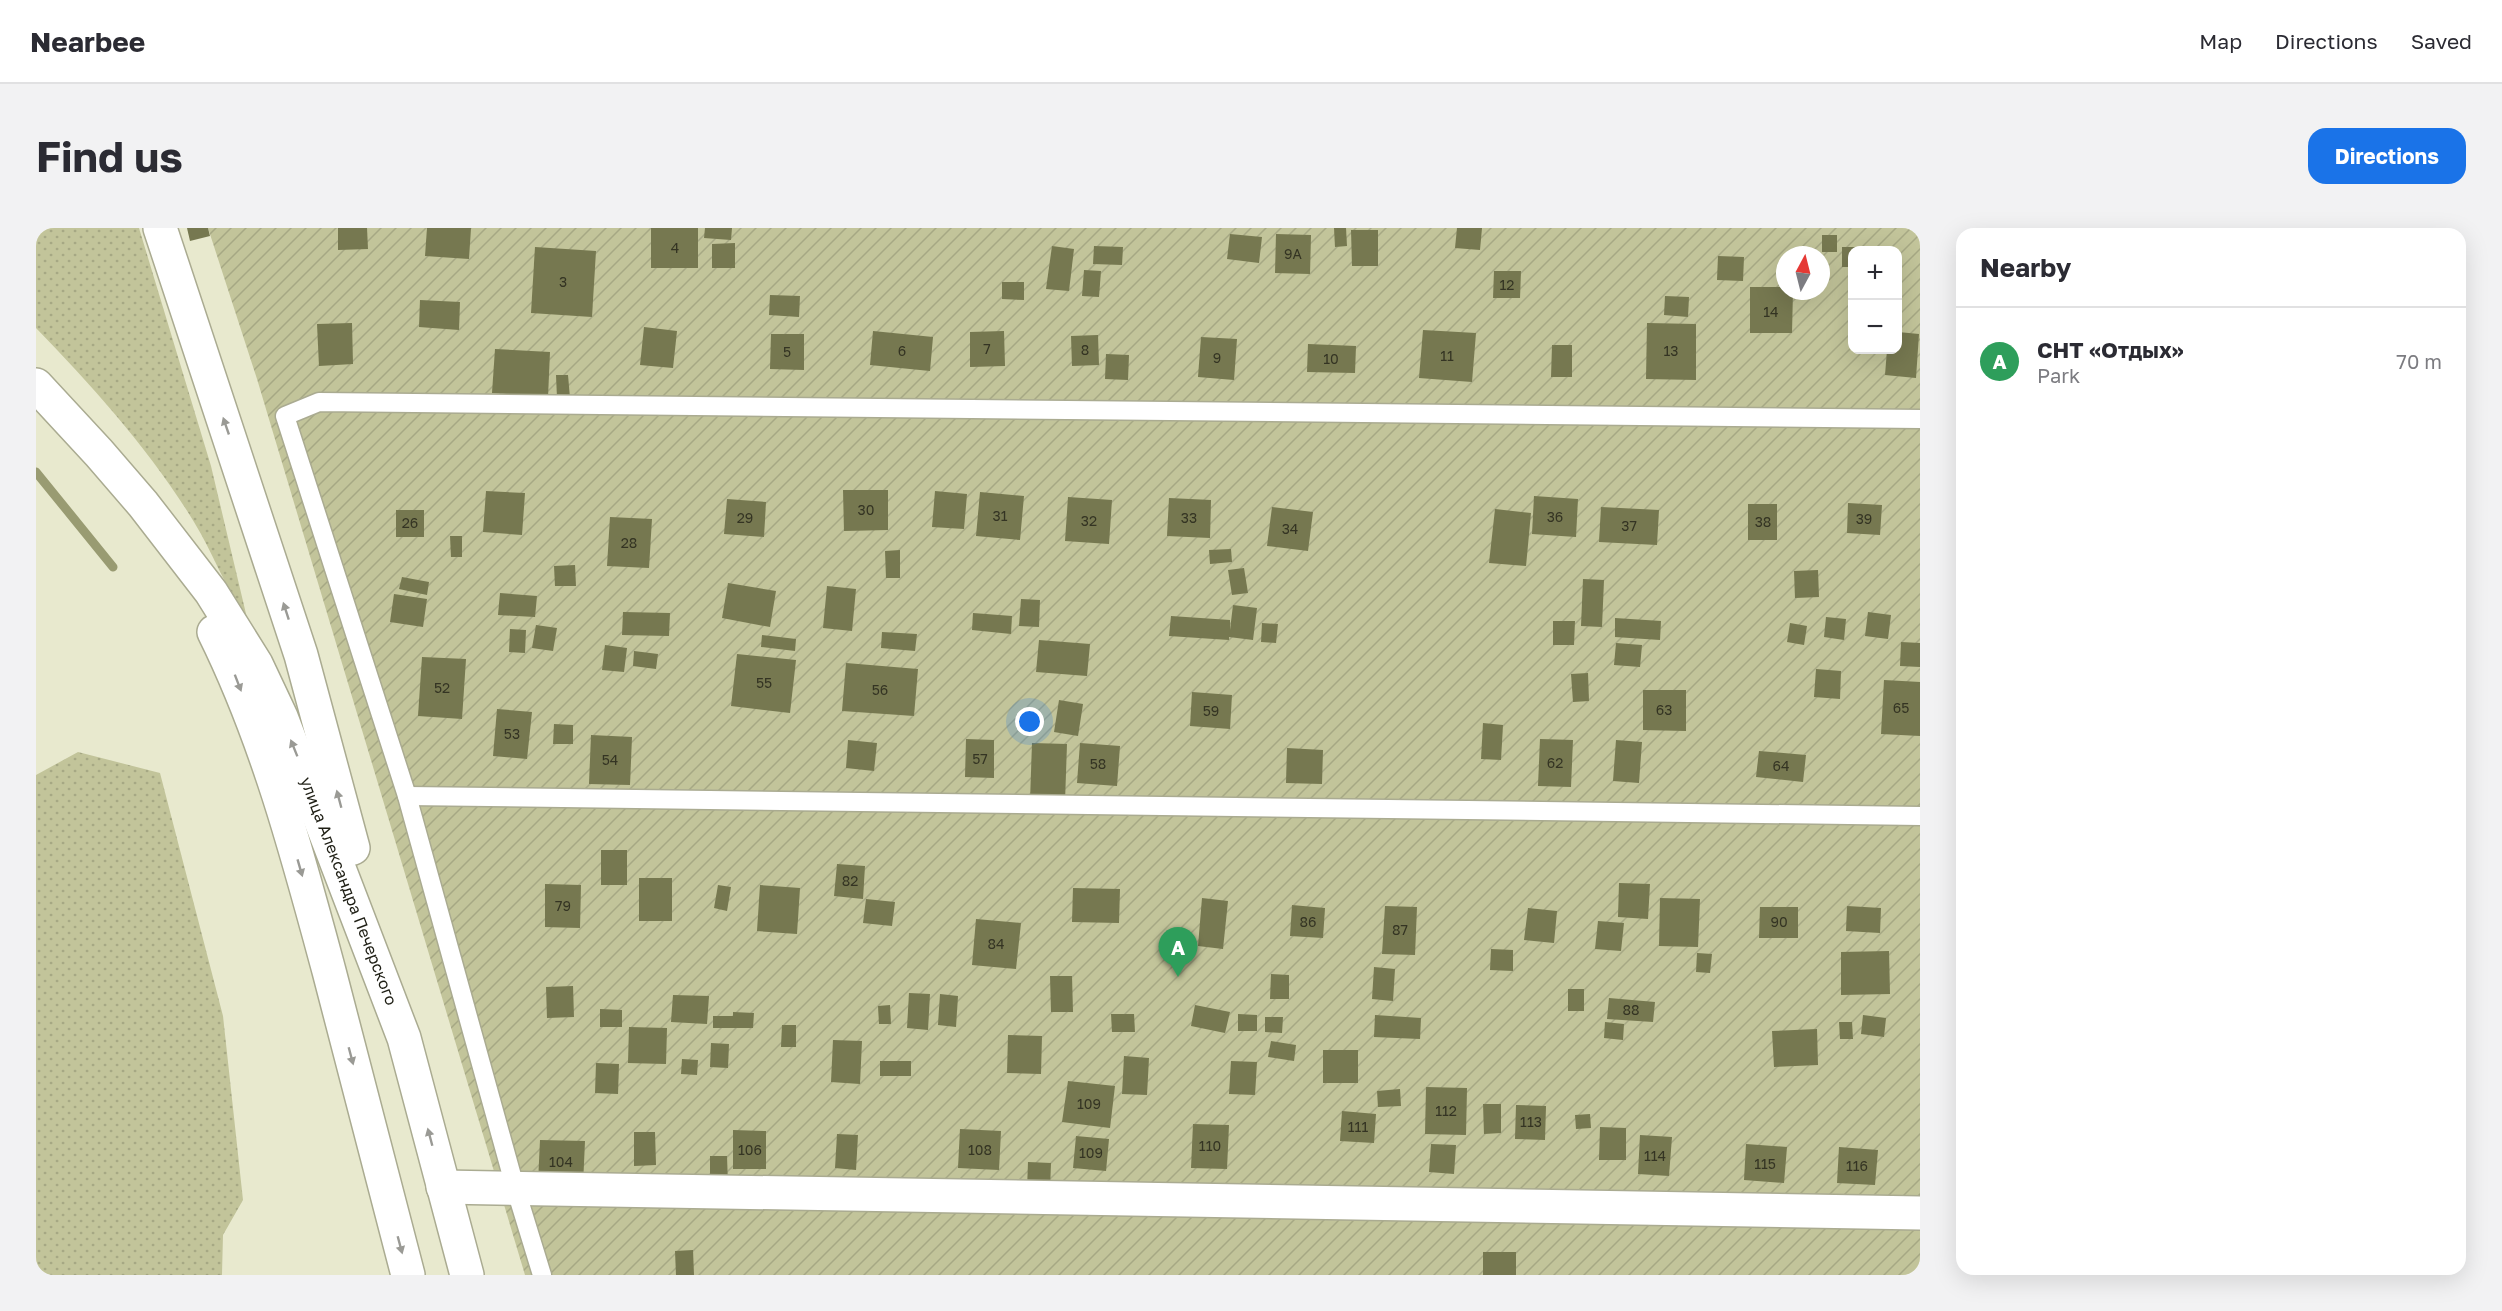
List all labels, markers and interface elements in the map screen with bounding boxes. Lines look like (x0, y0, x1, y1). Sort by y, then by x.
text: Nearbee (30, 25, 145, 58)
text: Map (2199, 28, 2242, 54)
text: Directions (2275, 28, 2378, 54)
text: Saved (2411, 28, 2472, 54)
button: Directions (2308, 128, 2466, 184)
text: Find us (36, 131, 183, 181)
house number: 4 (671, 239, 679, 256)
house number: 9А (1284, 245, 1303, 262)
north arrow (1776, 246, 1830, 300)
map controls (1848, 246, 1902, 354)
button: + (1848, 246, 1902, 300)
text: Nearby (1980, 252, 2071, 283)
house number: 3 (559, 273, 567, 290)
house number: 12 (1500, 276, 1514, 293)
button: − (1848, 300, 1902, 354)
house number: 14 (1763, 303, 1779, 320)
text: СНТ «Отдых» (2037, 336, 2184, 363)
house number: 7 (983, 340, 991, 357)
house number: 8 (1081, 341, 1089, 358)
house number: 6 (898, 342, 906, 359)
house number: 13 (1664, 342, 1678, 359)
house number: 5 (783, 343, 791, 360)
house number: 11 (1440, 347, 1454, 364)
house number: 9 (1213, 349, 1221, 366)
text: A (1992, 349, 2007, 373)
text: 70 m (2396, 349, 2442, 373)
house number: 10 (1323, 350, 1339, 367)
text: Park (2037, 363, 2080, 387)
one-way arrow (220, 417, 230, 435)
house number: 30 (858, 501, 874, 518)
house number: 31 (993, 507, 1008, 524)
house number: 36 (1547, 508, 1563, 525)
house number: 29 (737, 509, 753, 526)
house number: 33 (1181, 509, 1197, 526)
house number: 39 (1856, 510, 1872, 527)
house number: 32 (1081, 512, 1097, 529)
house number: 38 (1755, 513, 1771, 530)
house number: 26 (402, 514, 418, 531)
house number: 37 (1621, 517, 1637, 534)
house number: 34 (1282, 520, 1298, 537)
house number: 28 (621, 534, 637, 551)
one-way arrow (281, 602, 290, 620)
one-way arrow (233, 674, 243, 692)
house number: 55 (756, 674, 772, 691)
house number: 52 (434, 679, 450, 696)
house number: 56 (872, 681, 888, 698)
house number: 65 (1893, 699, 1909, 716)
house number: 63 (1656, 701, 1672, 718)
house number: 59 (1203, 702, 1219, 719)
your location (1015, 707, 1044, 736)
house number: 53 (504, 725, 520, 742)
one-way arrow (288, 738, 298, 756)
house number: 57 (972, 750, 988, 767)
house number: 54 (602, 751, 618, 768)
house number: 62 (1547, 754, 1563, 771)
house number: 58 (1090, 755, 1106, 772)
house number: 64 (1772, 757, 1790, 774)
street label: улица Александра Печерского (296, 774, 402, 1008)
one-way arrow (334, 790, 344, 808)
one-way arrow (296, 859, 305, 877)
house number: 82 (842, 872, 858, 889)
house number: 79 (555, 897, 571, 914)
house number: 86 (1299, 913, 1317, 930)
house number: 90 (1770, 913, 1788, 930)
house number: 87 (1392, 921, 1408, 938)
pin: A (1158, 928, 1198, 977)
house number: 84 (987, 935, 1005, 952)
house number: 88 (1622, 1001, 1640, 1018)
one-way arrow (346, 1047, 356, 1065)
house number: 109 (1077, 1095, 1101, 1112)
house number: 112 (1435, 1102, 1457, 1119)
house number: 113 (1520, 1113, 1542, 1130)
house number: 111 (1348, 1118, 1368, 1135)
one-way arrow (425, 1128, 435, 1147)
house number: 110 (1199, 1137, 1221, 1154)
house number: 106 (738, 1141, 762, 1158)
house number: 108 (968, 1141, 992, 1158)
house number: 109 (1079, 1144, 1103, 1161)
house number: 114 (1644, 1147, 1666, 1164)
house number: 104 (549, 1153, 573, 1170)
house number: 115 (1754, 1155, 1776, 1172)
house number: 116 (1846, 1157, 1868, 1174)
one-way arrow (396, 1235, 406, 1254)

